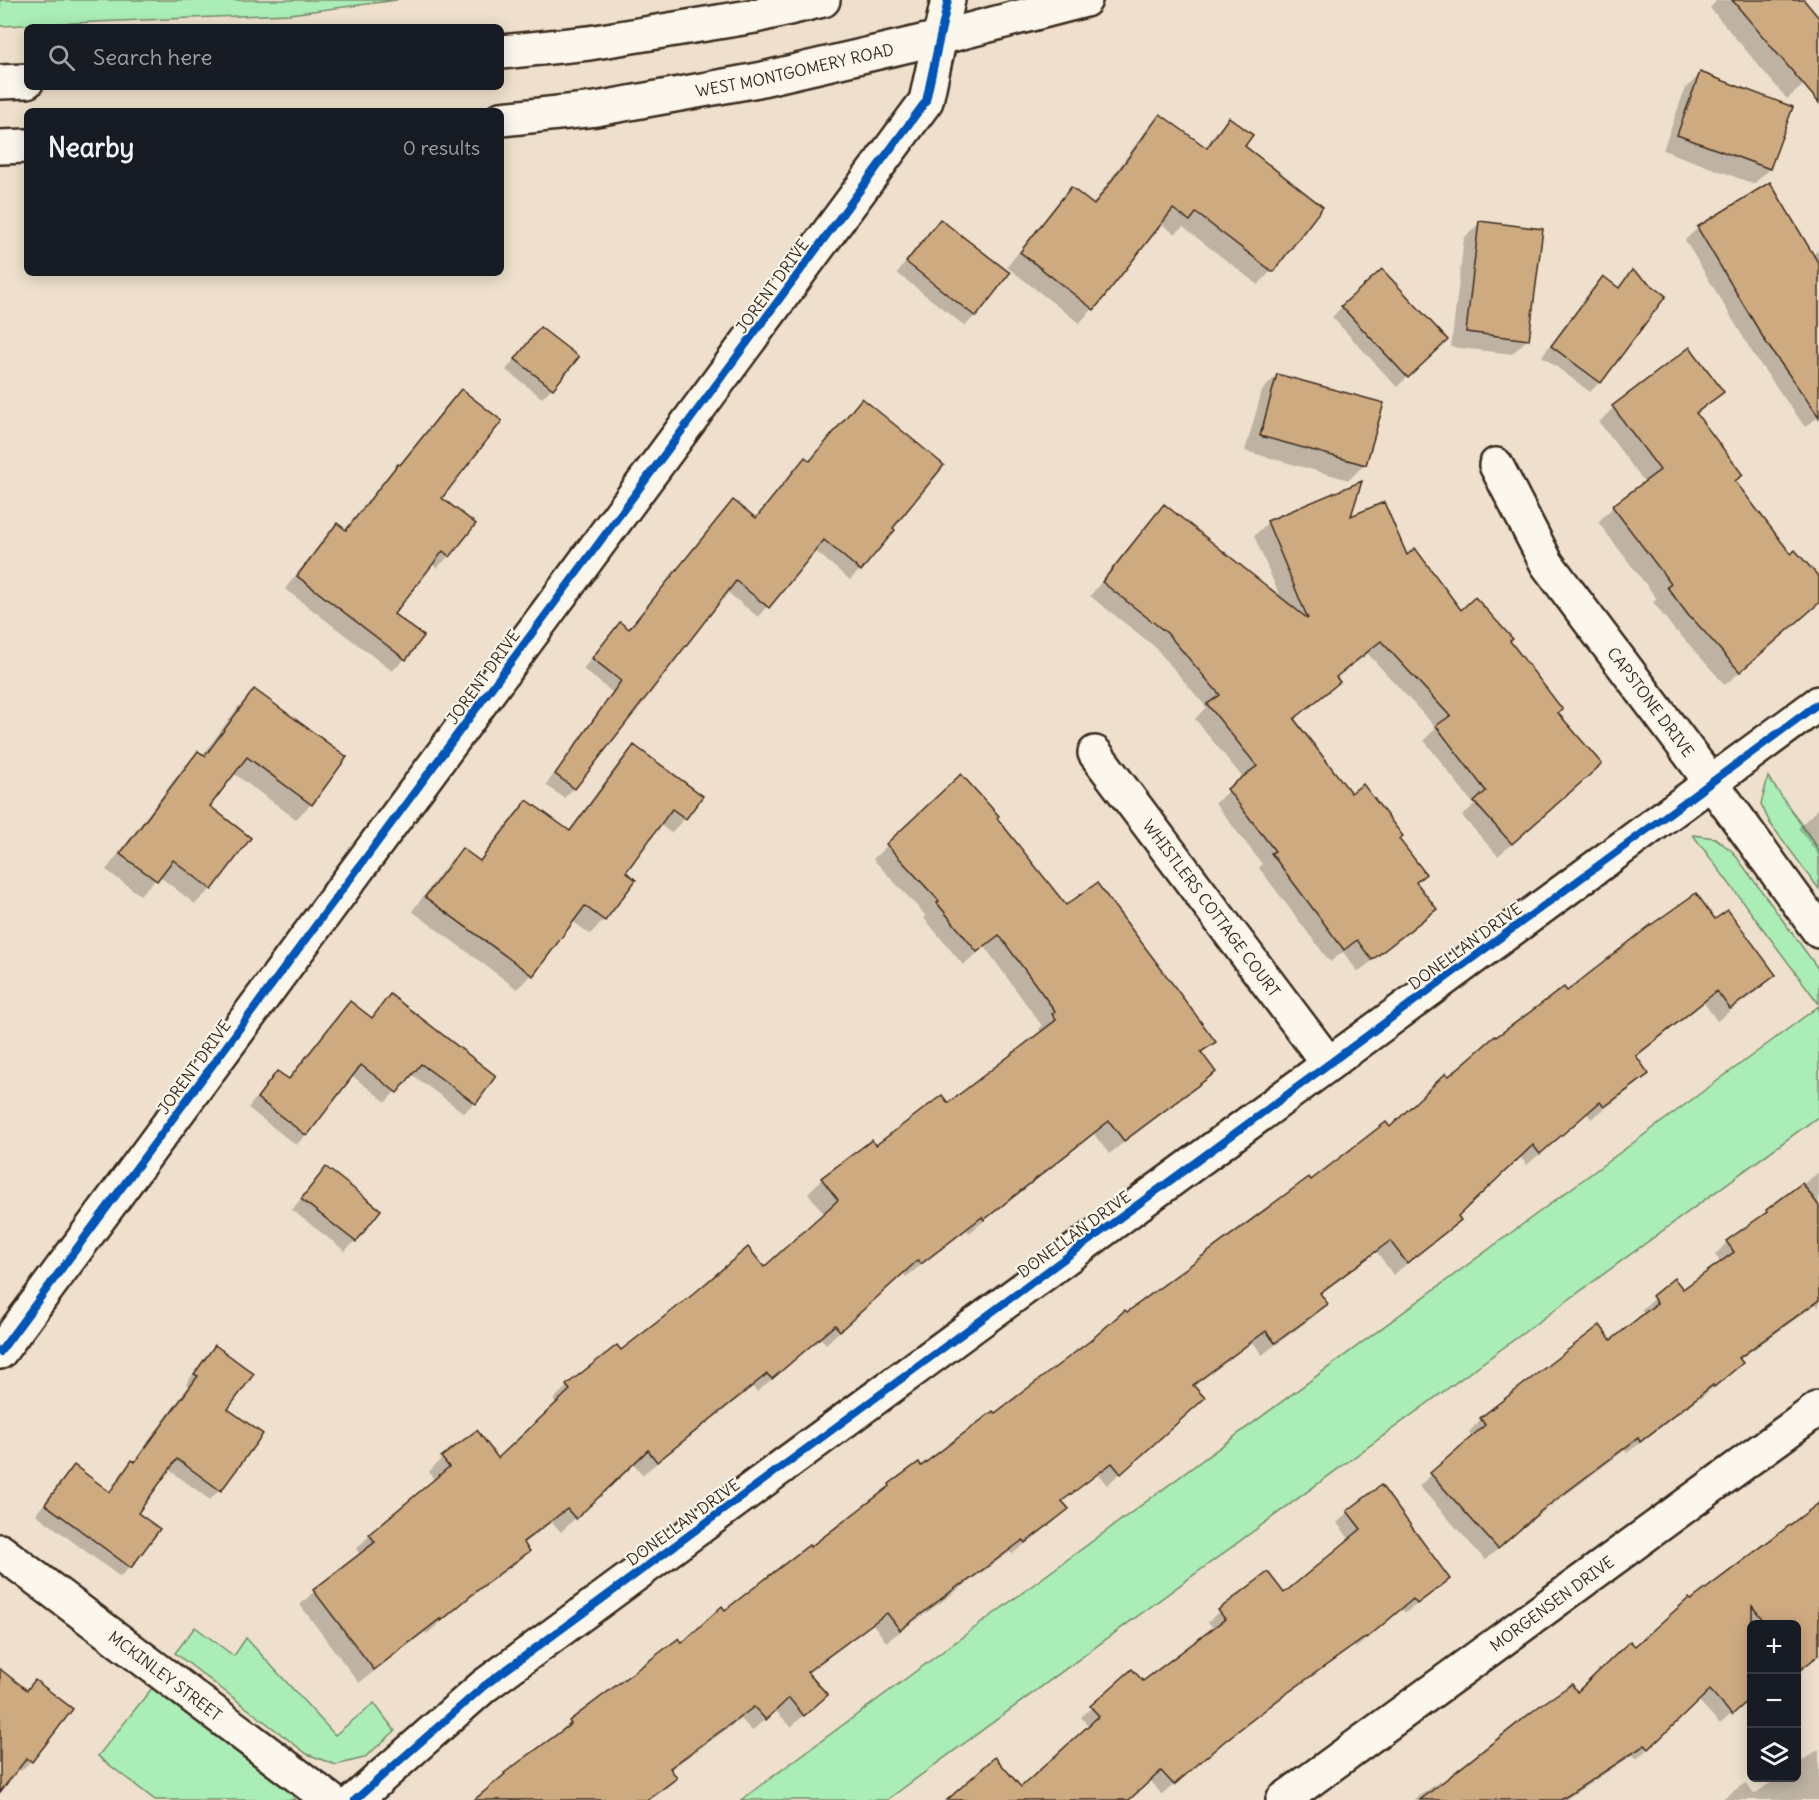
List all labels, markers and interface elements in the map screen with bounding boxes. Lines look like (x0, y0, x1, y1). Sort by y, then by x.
search box (24, 24, 504, 90)
street label: WEST MONTGOMERY ROAD (694, 39, 896, 101)
icon: search (45, 41, 78, 74)
text: Search here (93, 43, 212, 71)
text: Nearby (48, 131, 134, 164)
text: 0 results (403, 135, 480, 160)
street label: JORENT DRIVE (731, 235, 813, 337)
street label: JORENT DRIVE (442, 626, 524, 728)
street label: CAPSTONE DRIVE (1603, 643, 1698, 761)
street label: WHISTLERS COTTAGE COURT (1139, 816, 1285, 1001)
street label: DONELLAN DRIVE (1405, 898, 1525, 994)
street label: JORENT DRIVE (153, 1016, 235, 1118)
street label: DONELLAN DRIVE (1014, 1186, 1134, 1282)
street label: DONELLAN DRIVE (623, 1474, 743, 1570)
street label: MORGENSEN DRIVE (1486, 1551, 1618, 1655)
map controls (1747, 1620, 1801, 1782)
button: + (1747, 1620, 1801, 1674)
street label: MCKINLEY STREET (105, 1626, 226, 1725)
button: − (1747, 1674, 1801, 1728)
button: layers (1747, 1728, 1801, 1782)

